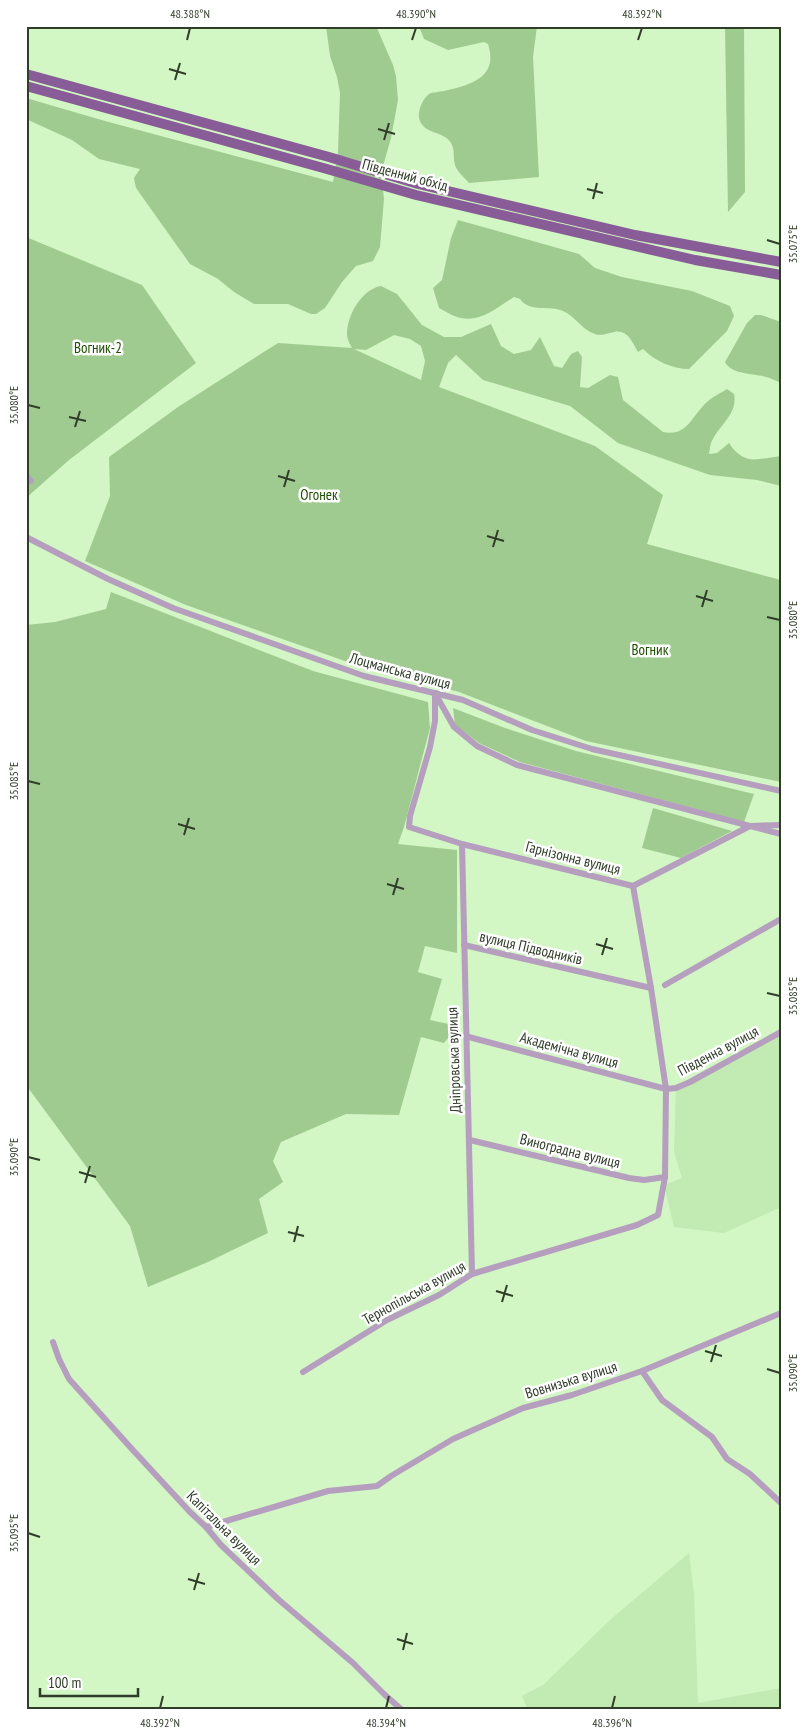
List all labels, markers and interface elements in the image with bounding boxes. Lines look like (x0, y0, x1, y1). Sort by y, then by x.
text: 48.388°N (170, 6, 210, 21)
text: 48.390°N (396, 6, 436, 21)
text: 48.392°N (622, 6, 662, 21)
street label: Південний обхід (360, 154, 451, 195)
text: 35.075°E (785, 225, 800, 263)
park label: Вогник-2 (74, 338, 122, 357)
text: 35.080°E (6, 386, 21, 424)
park label: Огонек (300, 485, 338, 504)
text: 35.080°E (785, 601, 800, 639)
park label: Вогник (632, 640, 669, 659)
street label: Лоцманська вулиця (347, 648, 453, 693)
text: 35.085°E (6, 762, 21, 800)
street label: Гарнізонна вулиця (524, 837, 623, 878)
street label: вулиця Підводників (478, 926, 584, 969)
text: 35.085°E (785, 977, 800, 1015)
street label: Дніпровська вулиця (442, 1007, 465, 1113)
street label: Південна вулиця (674, 1021, 762, 1080)
street label: Академічна вулиця (518, 1027, 621, 1072)
street label: Виноградна вулиця (518, 1129, 622, 1172)
text: 35.090°E (6, 1138, 21, 1176)
street label: Тернопільська вулиця (359, 1256, 469, 1329)
text: 35.090°E (785, 1354, 800, 1392)
street label: Вовнизька вулиця (523, 1356, 619, 1403)
street label: Капітальна вулиця (183, 1486, 266, 1569)
text: 35.095°E (6, 1514, 21, 1552)
scale bar (40, 1666, 138, 1698)
text: 100 m (48, 1673, 81, 1692)
text: 48.392°N (140, 1715, 180, 1730)
text: 48.394°N (366, 1715, 406, 1730)
text: 48.396°N (592, 1715, 632, 1730)

